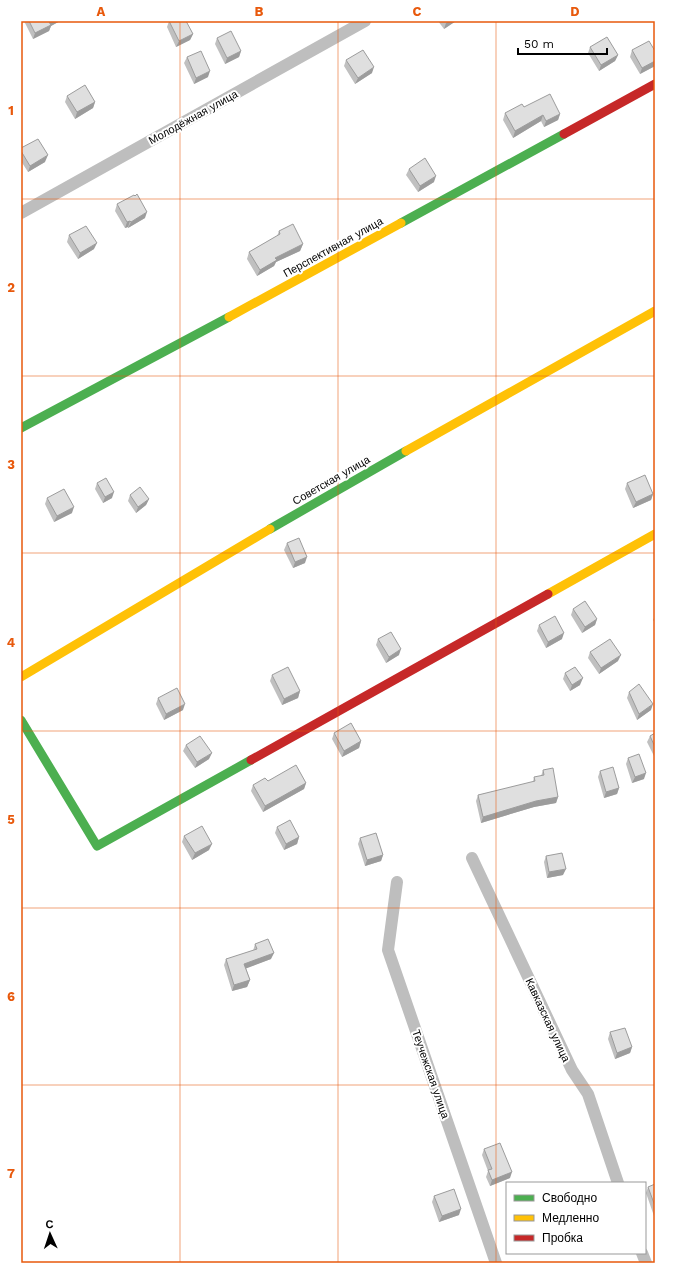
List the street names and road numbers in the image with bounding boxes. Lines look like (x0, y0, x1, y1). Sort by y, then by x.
street label: Молодёжная улица (147, 87, 241, 147)
street label: Перспективная улица (281, 214, 386, 280)
street label: Советская улица (290, 453, 373, 508)
street label: Кавказская улица (522, 976, 573, 1065)
street label: Теучежская улица (409, 1028, 452, 1121)

